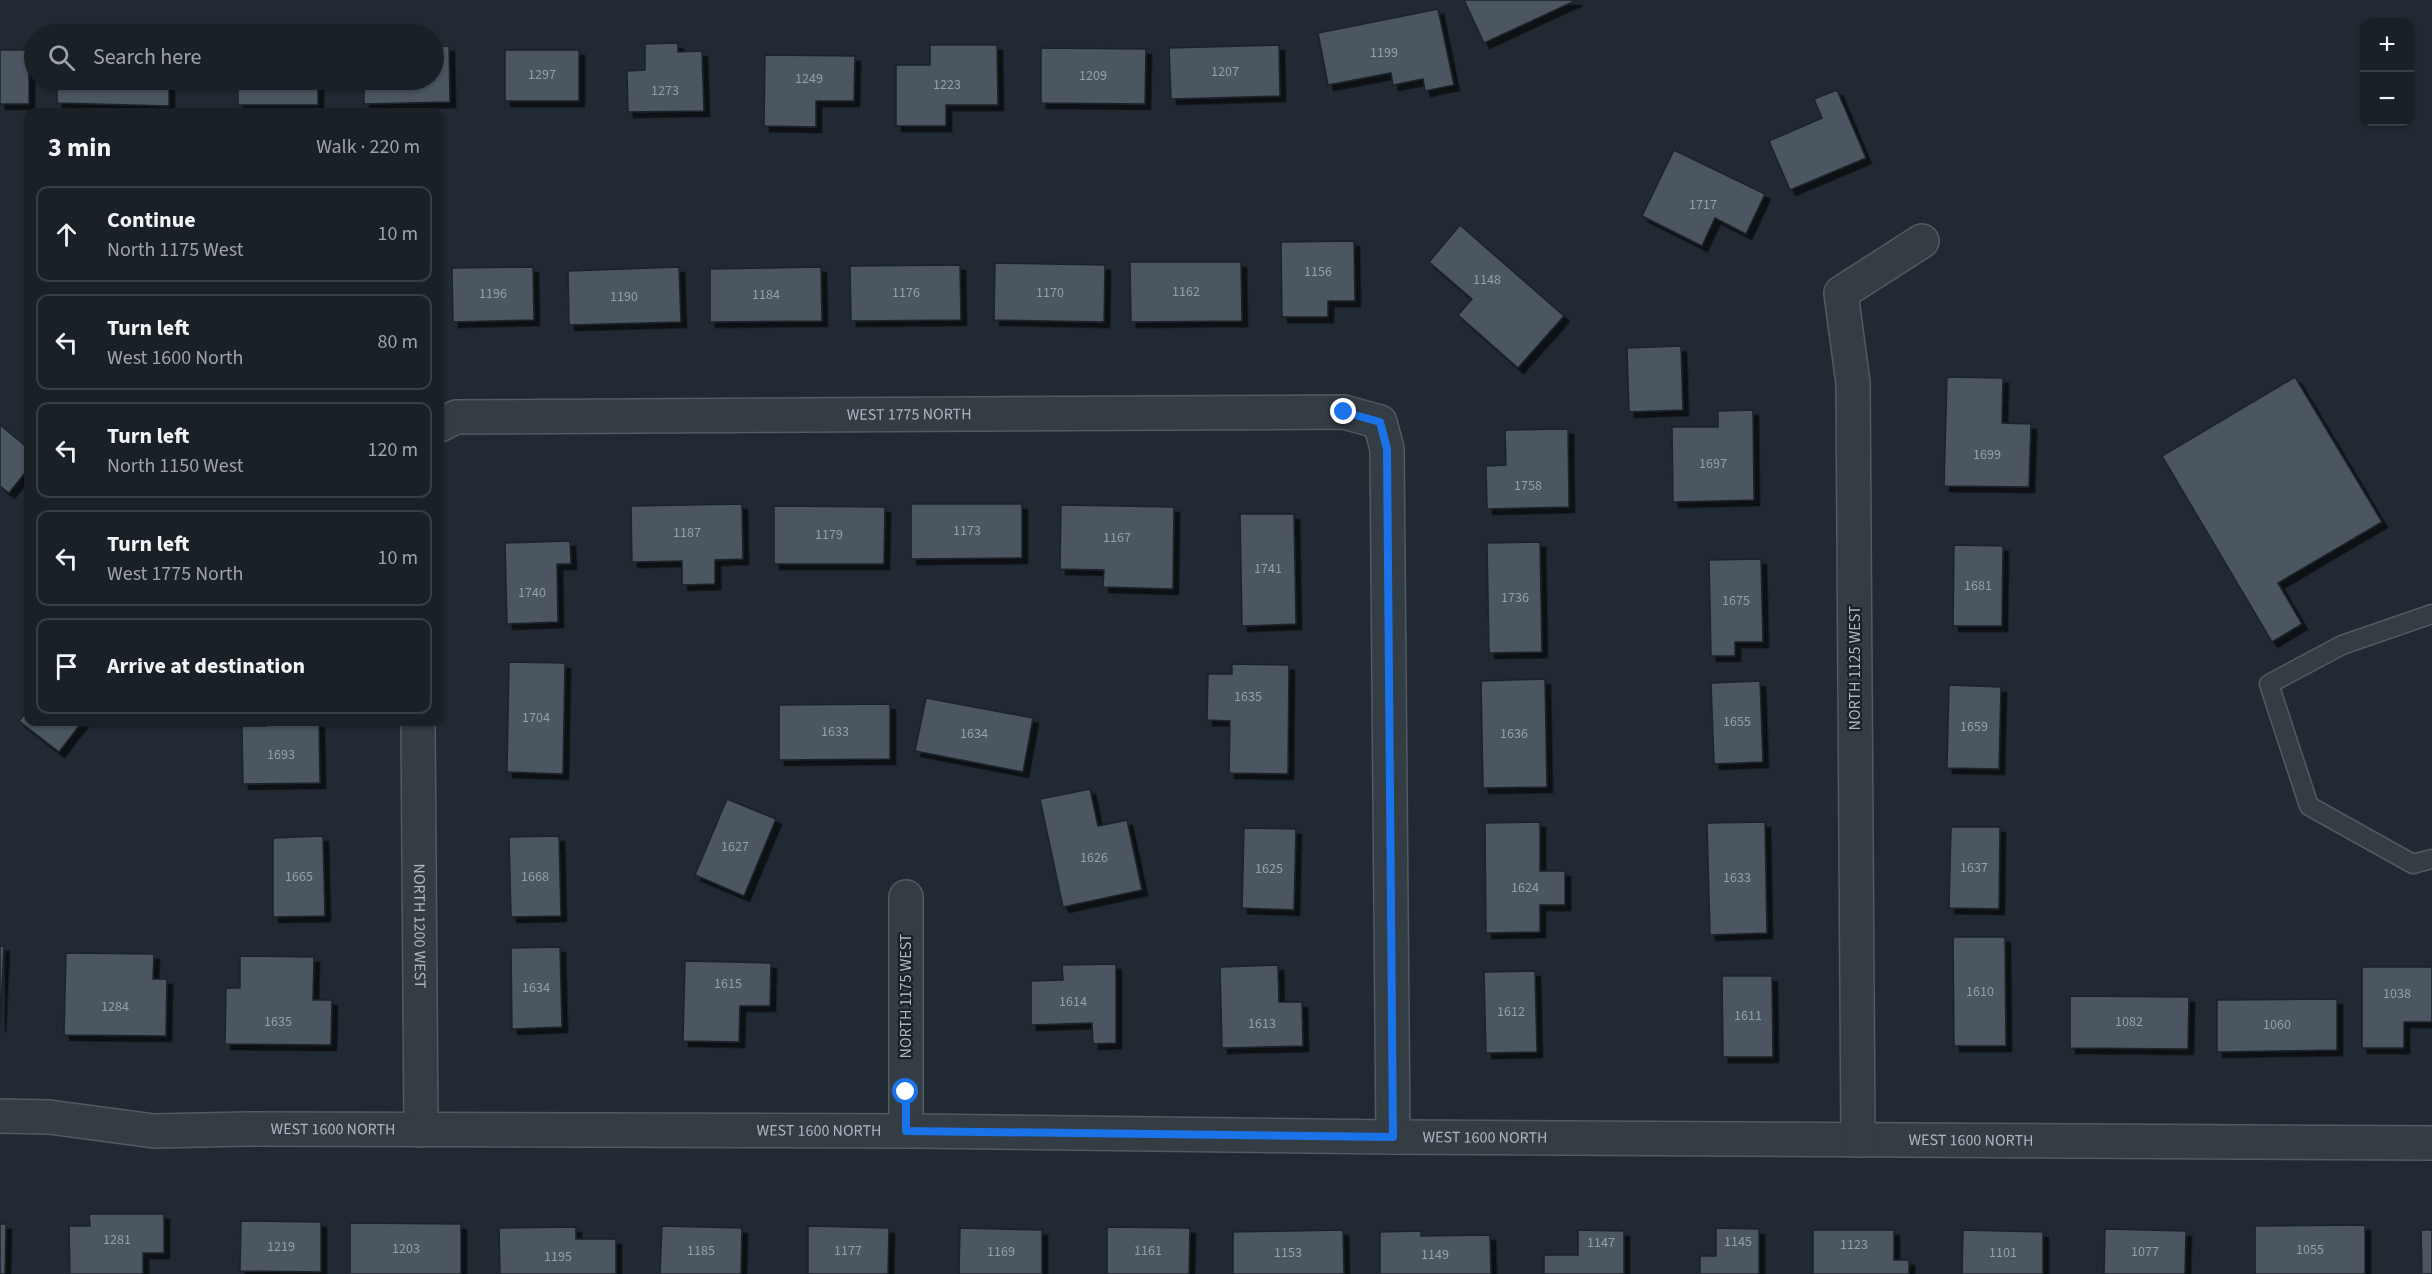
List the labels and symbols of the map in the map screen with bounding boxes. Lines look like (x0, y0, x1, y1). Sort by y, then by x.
house number: 1199 (1370, 43, 1398, 63)
house number: 1207 (1211, 62, 1239, 82)
house number: 1297 (528, 65, 556, 85)
house number: 1209 (1079, 66, 1107, 86)
house number: 1249 (795, 69, 823, 89)
house number: 1223 (933, 75, 961, 95)
house number: 1273 (651, 81, 679, 101)
house number: 1717 (1689, 195, 1717, 215)
house number: 1156 (1304, 262, 1332, 282)
house number: 1148 (1473, 270, 1501, 290)
house number: 1162 (1172, 282, 1200, 302)
house number: 1176 (892, 283, 920, 303)
house number: 1170 (1036, 283, 1064, 303)
house number: 1196 (479, 284, 507, 304)
house number: 1184 (752, 285, 780, 305)
house number: 1190 (610, 287, 638, 307)
route end (1330, 398, 1356, 424)
street label: WEST 1775 NORTH (847, 403, 972, 426)
house number: 1699 (1973, 445, 2001, 465)
house number: 1697 (1699, 454, 1727, 474)
house number: 1758 (1514, 476, 1542, 496)
house number: 1173 (953, 521, 981, 541)
house number: 1187 (673, 523, 701, 543)
house number: 1179 (815, 525, 843, 545)
house number: 1167 (1103, 528, 1131, 548)
house number: 1741 (1254, 559, 1282, 579)
house number: 1681 (1964, 576, 1992, 596)
house number: 1740 (518, 583, 546, 603)
house number: 1736 (1501, 588, 1529, 608)
house number: 1675 (1722, 591, 1750, 611)
street label: NORTH 1125 WEST (1844, 605, 1866, 730)
house number: 1635 (1234, 687, 1262, 707)
house number: 1704 (522, 708, 550, 728)
house number: 1655 (1723, 712, 1751, 732)
house number: 1659 (1960, 717, 1988, 737)
house number: 1633 (821, 722, 849, 742)
house number: 1634 (960, 724, 988, 744)
house number: 1636 (1500, 724, 1528, 744)
house number: 1693 (267, 745, 295, 765)
house number: 1627 (721, 837, 749, 857)
house number: 1626 (1080, 848, 1108, 868)
house number: 1637 (1960, 858, 1988, 878)
house number: 1625 (1255, 859, 1283, 879)
street label: NORTH 1200 WEST (408, 863, 431, 989)
house number: 1665 (285, 867, 313, 887)
house number: 1668 (521, 867, 549, 887)
house number: 1633 (1723, 868, 1751, 888)
house number: 1624 (1511, 878, 1539, 898)
street label: NORTH 1175 WEST (895, 933, 917, 1058)
house number: 1615 (714, 974, 742, 994)
house number: 1634 (522, 978, 550, 998)
house number: 1610 (1966, 982, 1994, 1002)
house number: 1038 (2383, 984, 2411, 1004)
house number: 1614 (1059, 992, 1087, 1012)
house number: 1284 (101, 997, 129, 1017)
house number: 1612 (1497, 1002, 1525, 1022)
house number: 1611 (1734, 1006, 1762, 1026)
house number: 1635 (264, 1012, 292, 1032)
house number: 1082 (2115, 1012, 2143, 1032)
house number: 1613 (1248, 1014, 1276, 1034)
house number: 1060 (2263, 1015, 2291, 1035)
route start (892, 1078, 918, 1104)
street label: WEST 1600 NORTH (271, 1118, 396, 1140)
street label: WEST 1600 NORTH (757, 1120, 882, 1142)
street label: WEST 1600 NORTH (1422, 1126, 1548, 1149)
street label: WEST 1600 NORTH (1908, 1129, 2034, 1152)
house number: 1281 (103, 1230, 131, 1250)
house number: 1145 (1724, 1232, 1752, 1252)
house number: 1147 (1587, 1233, 1615, 1253)
house number: 1123 (1840, 1235, 1868, 1255)
house number: 1219 (267, 1237, 295, 1257)
house number: 1203 (392, 1239, 420, 1259)
house number: 1055 (2296, 1240, 2324, 1260)
house number: 1185 (687, 1241, 715, 1261)
house number: 1177 (834, 1241, 862, 1261)
house number: 1161 (1134, 1241, 1162, 1261)
house number: 1169 (987, 1242, 1015, 1262)
house number: 1077 (2131, 1242, 2159, 1262)
house number: 1153 (1274, 1243, 1302, 1263)
house number: 1101 (1989, 1243, 2017, 1263)
house number: 1149 (1421, 1245, 1449, 1265)
house number: 1195 (544, 1247, 572, 1267)

